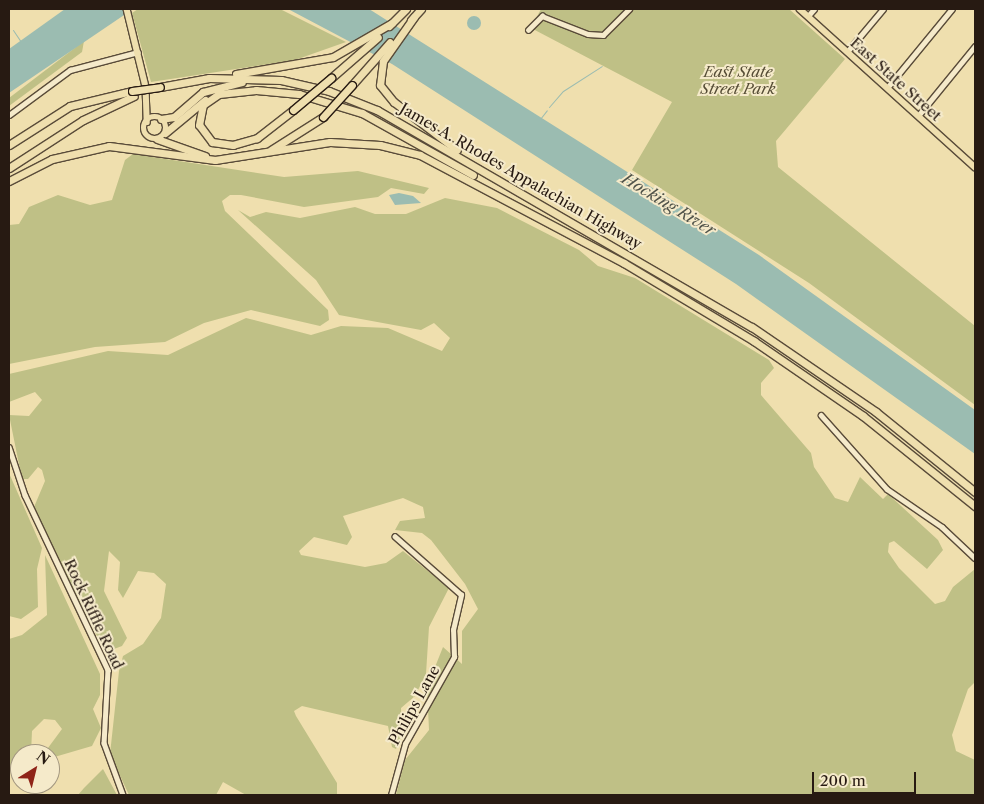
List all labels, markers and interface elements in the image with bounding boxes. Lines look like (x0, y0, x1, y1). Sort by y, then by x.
street label: East State Street (847, 33, 945, 125)
park label: East State Street Park (700, 62, 776, 97)
street label: James A. Rhodes Appalachian Highway (396, 99, 646, 253)
water label: Hocking River (619, 168, 719, 240)
street label: Rock Riffle Road (60, 556, 128, 672)
street label: Philips Lane (385, 662, 443, 748)
north arrow (10, 744, 60, 794)
text: N (33, 747, 53, 769)
scale bar (814, 762, 918, 794)
text: 200 m (820, 771, 866, 790)

